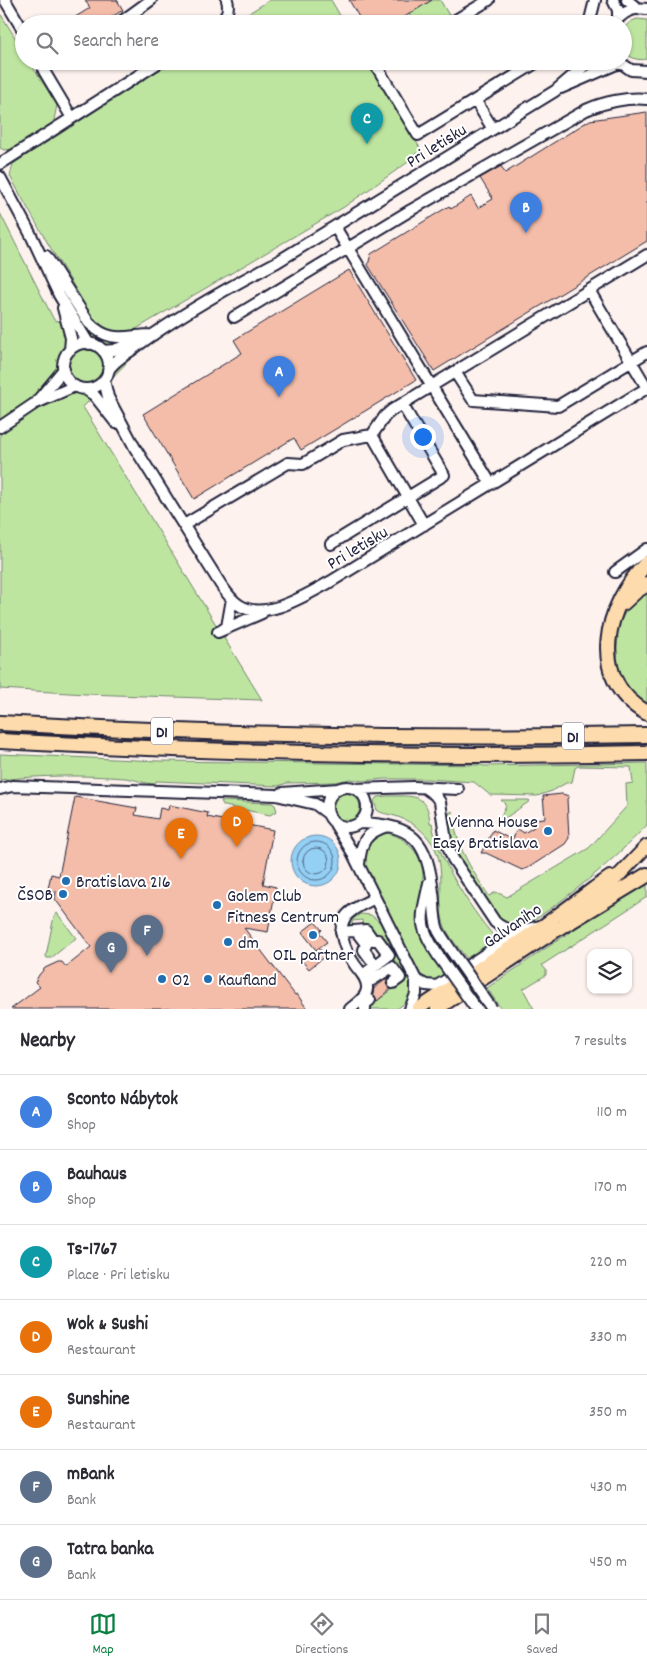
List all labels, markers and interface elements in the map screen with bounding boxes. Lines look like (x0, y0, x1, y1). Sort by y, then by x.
search box (15, 15, 632, 70)
icon: search (33, 29, 61, 57)
text: Search here (73, 29, 159, 56)
pin: C (351, 103, 383, 144)
street label: Pri letisku (402, 119, 472, 176)
pin: B (510, 192, 542, 233)
pin: A (263, 356, 295, 397)
your location (410, 424, 436, 450)
street label: Pri letisku (323, 521, 393, 577)
road number: D1 (151, 718, 173, 744)
road number: D1 (562, 722, 584, 749)
pin: D (221, 806, 253, 847)
place label: Vienna House Easy Bratislava (433, 811, 539, 857)
pin: E (165, 818, 197, 859)
marker: Vienna House Easy Bratislava (542, 825, 554, 837)
place label: Bratislava 216 (76, 871, 171, 896)
marker: Bratislava 216 (60, 875, 72, 887)
place label: ČSOB (17, 884, 53, 909)
place label: Golem Club Fitness Centrum (227, 885, 339, 931)
marker: ČSOB (57, 888, 69, 900)
street label: Galvaniho (479, 898, 548, 956)
marker: Golem Club Fitness Centrum (211, 899, 223, 911)
pin: F (131, 915, 163, 956)
marker: OIL partner (307, 929, 319, 941)
pin: G (95, 932, 127, 973)
place label: dm (238, 932, 259, 957)
marker: dm (222, 936, 234, 948)
place label: OIL partner (273, 944, 354, 969)
map controls (587, 949, 632, 994)
button: layers (587, 949, 632, 994)
place label: O2 (172, 969, 190, 994)
place label: Kaufland (218, 969, 277, 994)
marker: O2 (156, 973, 168, 985)
marker: Kaufland (202, 973, 214, 985)
text: Nearby (20, 1027, 75, 1057)
text: 7 results (574, 1030, 627, 1053)
text: Sconto Nábytok (67, 1087, 178, 1114)
text: A (32, 1101, 40, 1124)
text: 110 m (597, 1101, 627, 1124)
text: Shop (67, 1114, 96, 1137)
text: Bauhaus (67, 1162, 127, 1189)
text: B (32, 1176, 40, 1199)
text: 170 m (594, 1176, 627, 1199)
text: Shop (67, 1189, 96, 1212)
text: Ts-1767 (67, 1237, 117, 1264)
text: C (32, 1251, 40, 1274)
text: 220 m (590, 1251, 627, 1274)
text: Place · Pri letisku (67, 1264, 170, 1287)
text: Wok & Sushi (67, 1312, 148, 1339)
text: D (32, 1326, 40, 1349)
text: 330 m (589, 1326, 627, 1349)
text: Restaurant (67, 1339, 136, 1362)
text: Sunshine (67, 1387, 130, 1414)
text: E (32, 1401, 40, 1424)
text: 350 m (589, 1401, 627, 1424)
text: Restaurant (67, 1414, 136, 1437)
text: mBank (67, 1462, 115, 1489)
text: F (32, 1476, 40, 1499)
text: 430 m (590, 1476, 627, 1499)
text: Bank (67, 1489, 96, 1512)
text: Tatra banka (67, 1537, 153, 1564)
text: G (32, 1551, 40, 1574)
text: 450 m (590, 1551, 627, 1574)
text: Bank (67, 1564, 96, 1587)
tab: Map (89, 1610, 117, 1660)
tab: Directions (295, 1610, 348, 1660)
tab: Saved (527, 1610, 558, 1660)

